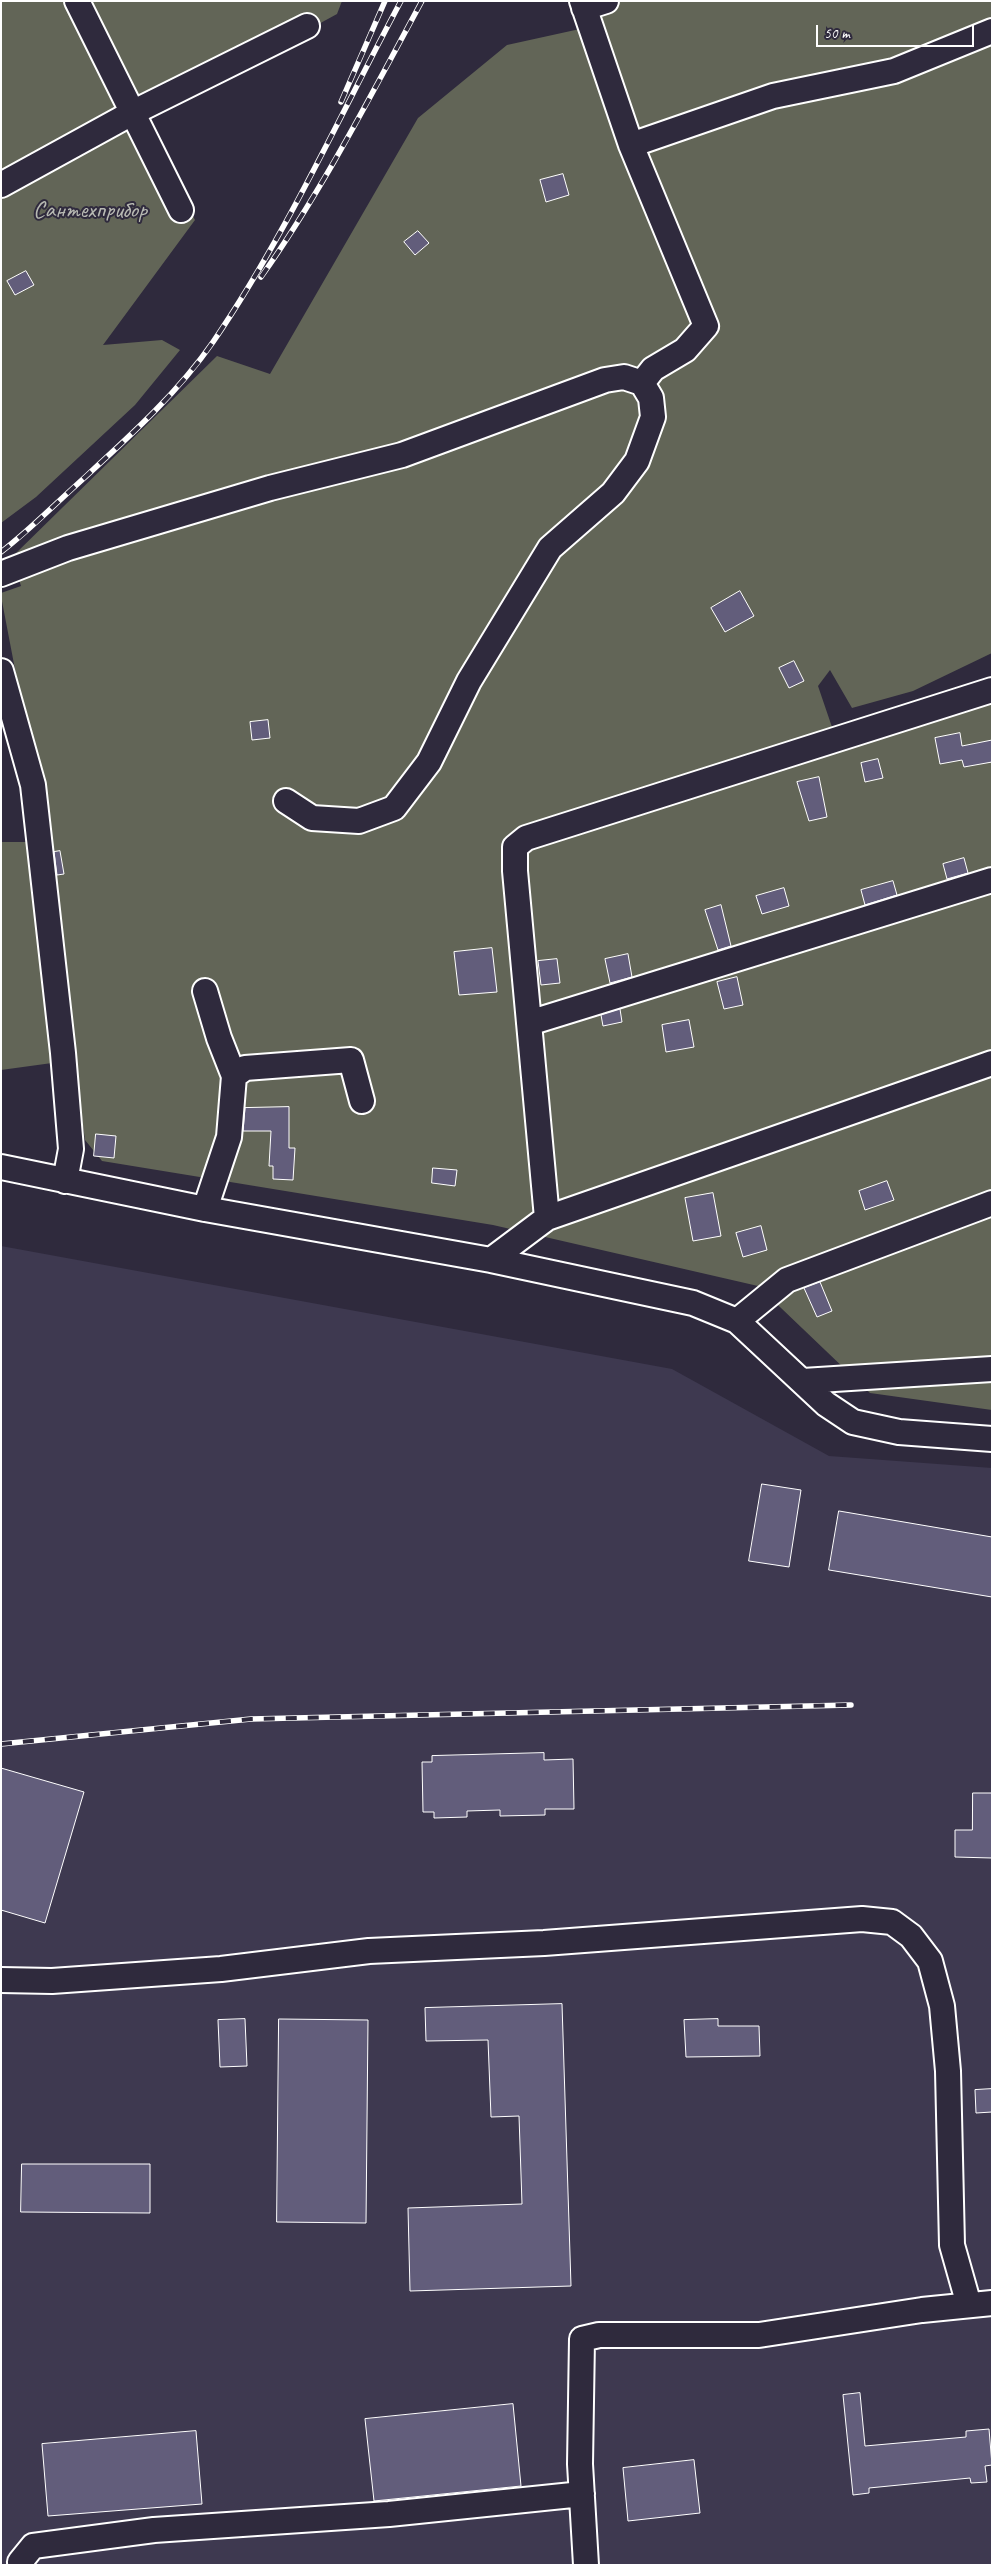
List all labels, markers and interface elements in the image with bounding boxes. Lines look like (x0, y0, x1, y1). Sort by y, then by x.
scale bar (818, 15, 976, 47)
text: 50 m (824, 24, 850, 43)
park label: Сантехприбор (33, 197, 147, 225)

